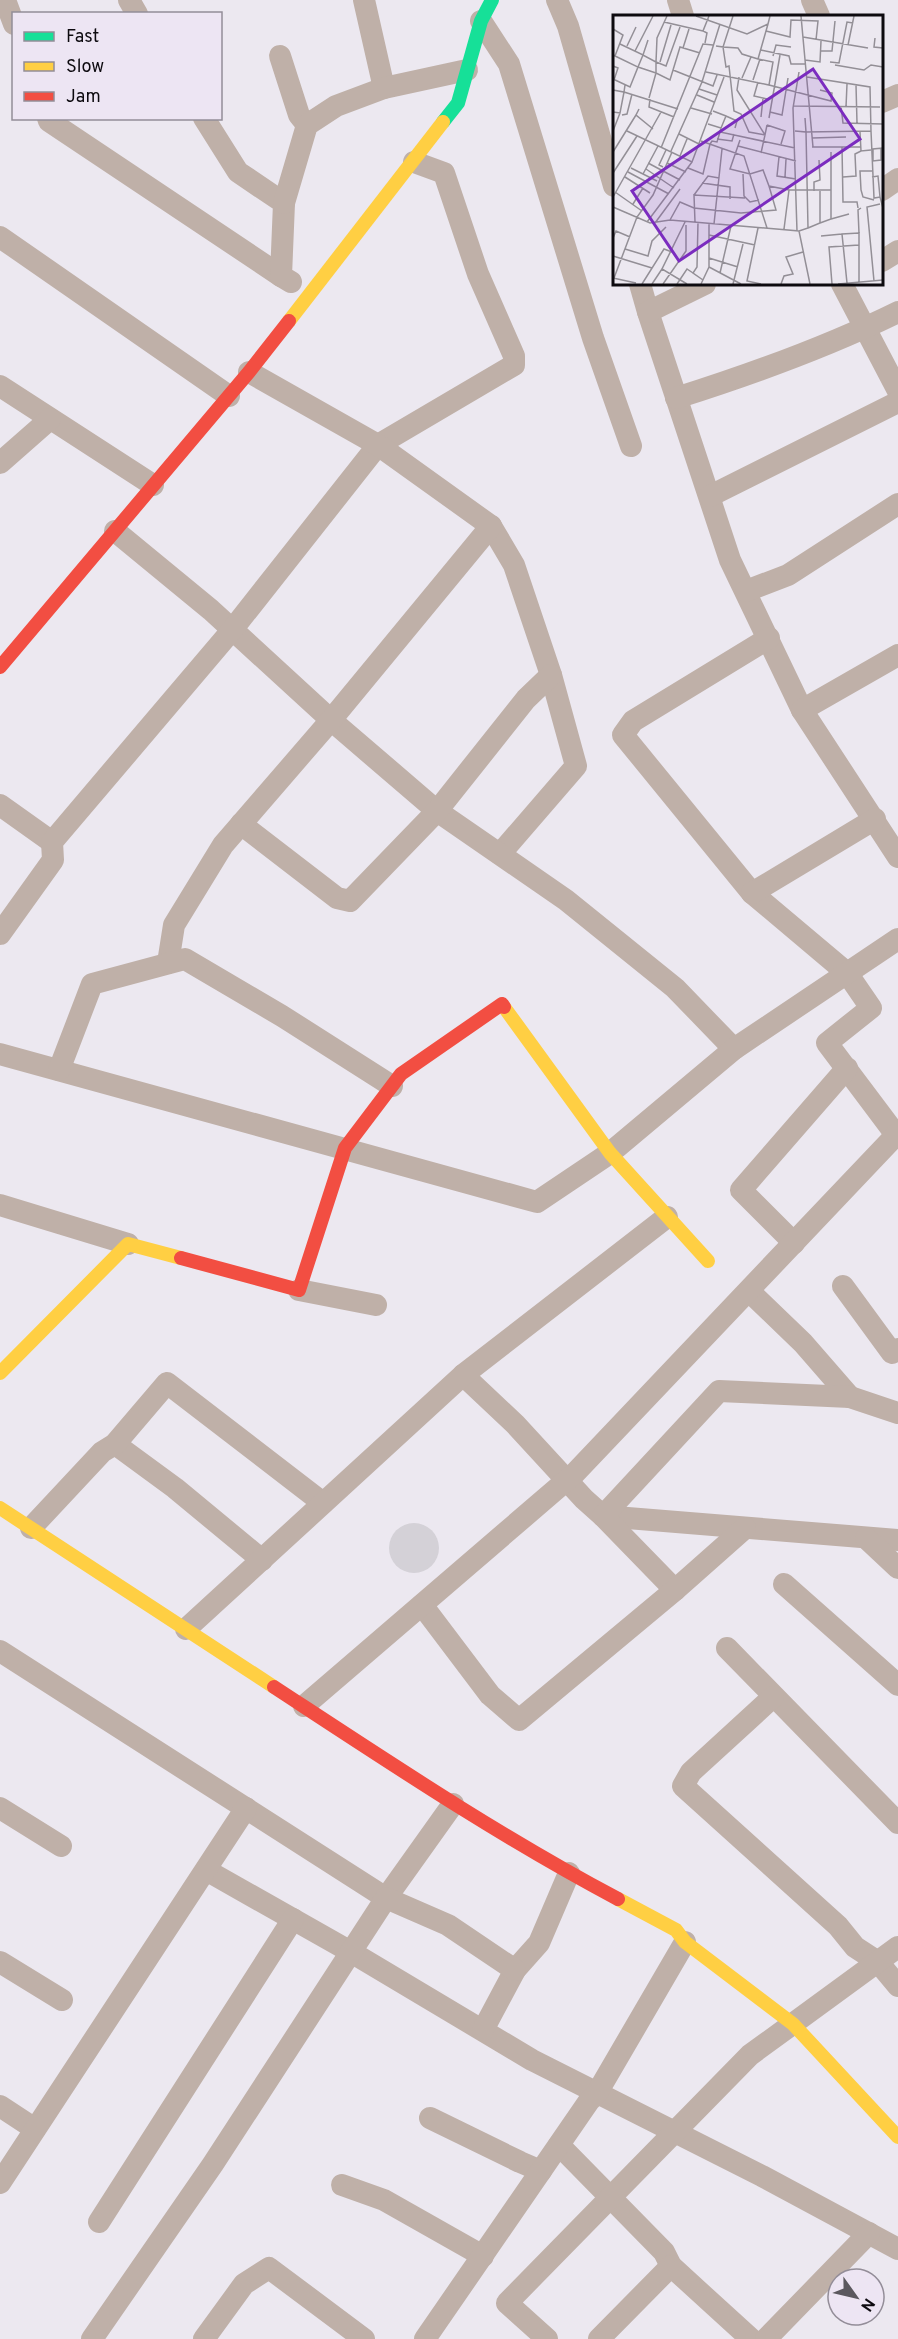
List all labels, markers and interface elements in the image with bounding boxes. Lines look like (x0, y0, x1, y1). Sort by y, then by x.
legend (12, 12, 222, 120)
inset map (613, 15, 883, 285)
text: Fast (66, 26, 99, 49)
text: Slow (66, 56, 104, 79)
text: Jam (66, 86, 101, 109)
north arrow (826, 2267, 886, 2327)
text: N (855, 2294, 878, 2315)

